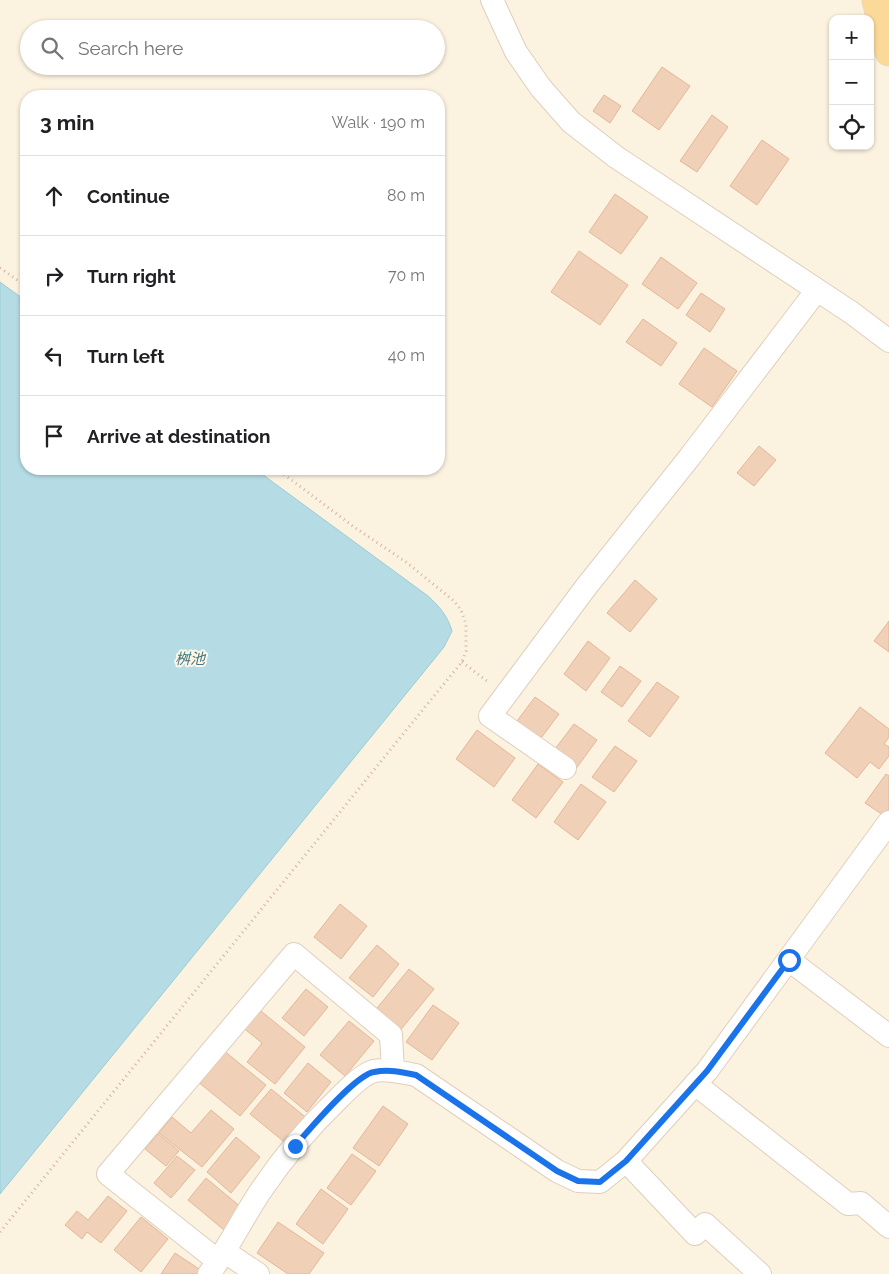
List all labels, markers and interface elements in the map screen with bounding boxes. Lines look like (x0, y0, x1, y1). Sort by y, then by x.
map controls (829, 15, 874, 150)
button: + (829, 15, 874, 60)
search box (20, 20, 445, 75)
icon: search (38, 34, 66, 62)
text: Search here (78, 37, 184, 59)
button: − (829, 60, 874, 105)
button: locate (829, 105, 874, 150)
text: 3 min (40, 110, 94, 135)
text: Walk · 190 m (332, 113, 425, 132)
icon: ahead (40, 182, 68, 210)
text: Continue (87, 185, 170, 207)
text: 80 m (387, 186, 425, 205)
icon: right (40, 262, 68, 290)
text: Turn right (87, 265, 176, 287)
text: 70 m (388, 266, 425, 285)
icon: left (40, 342, 68, 370)
text: Turn left (87, 345, 164, 367)
text: 40 m (388, 346, 425, 365)
icon: arrive (40, 422, 68, 450)
text: Arrive at destination (87, 425, 271, 447)
water label: 桝池 (175, 650, 207, 668)
route start (778, 949, 801, 972)
route end (284, 1135, 307, 1158)

